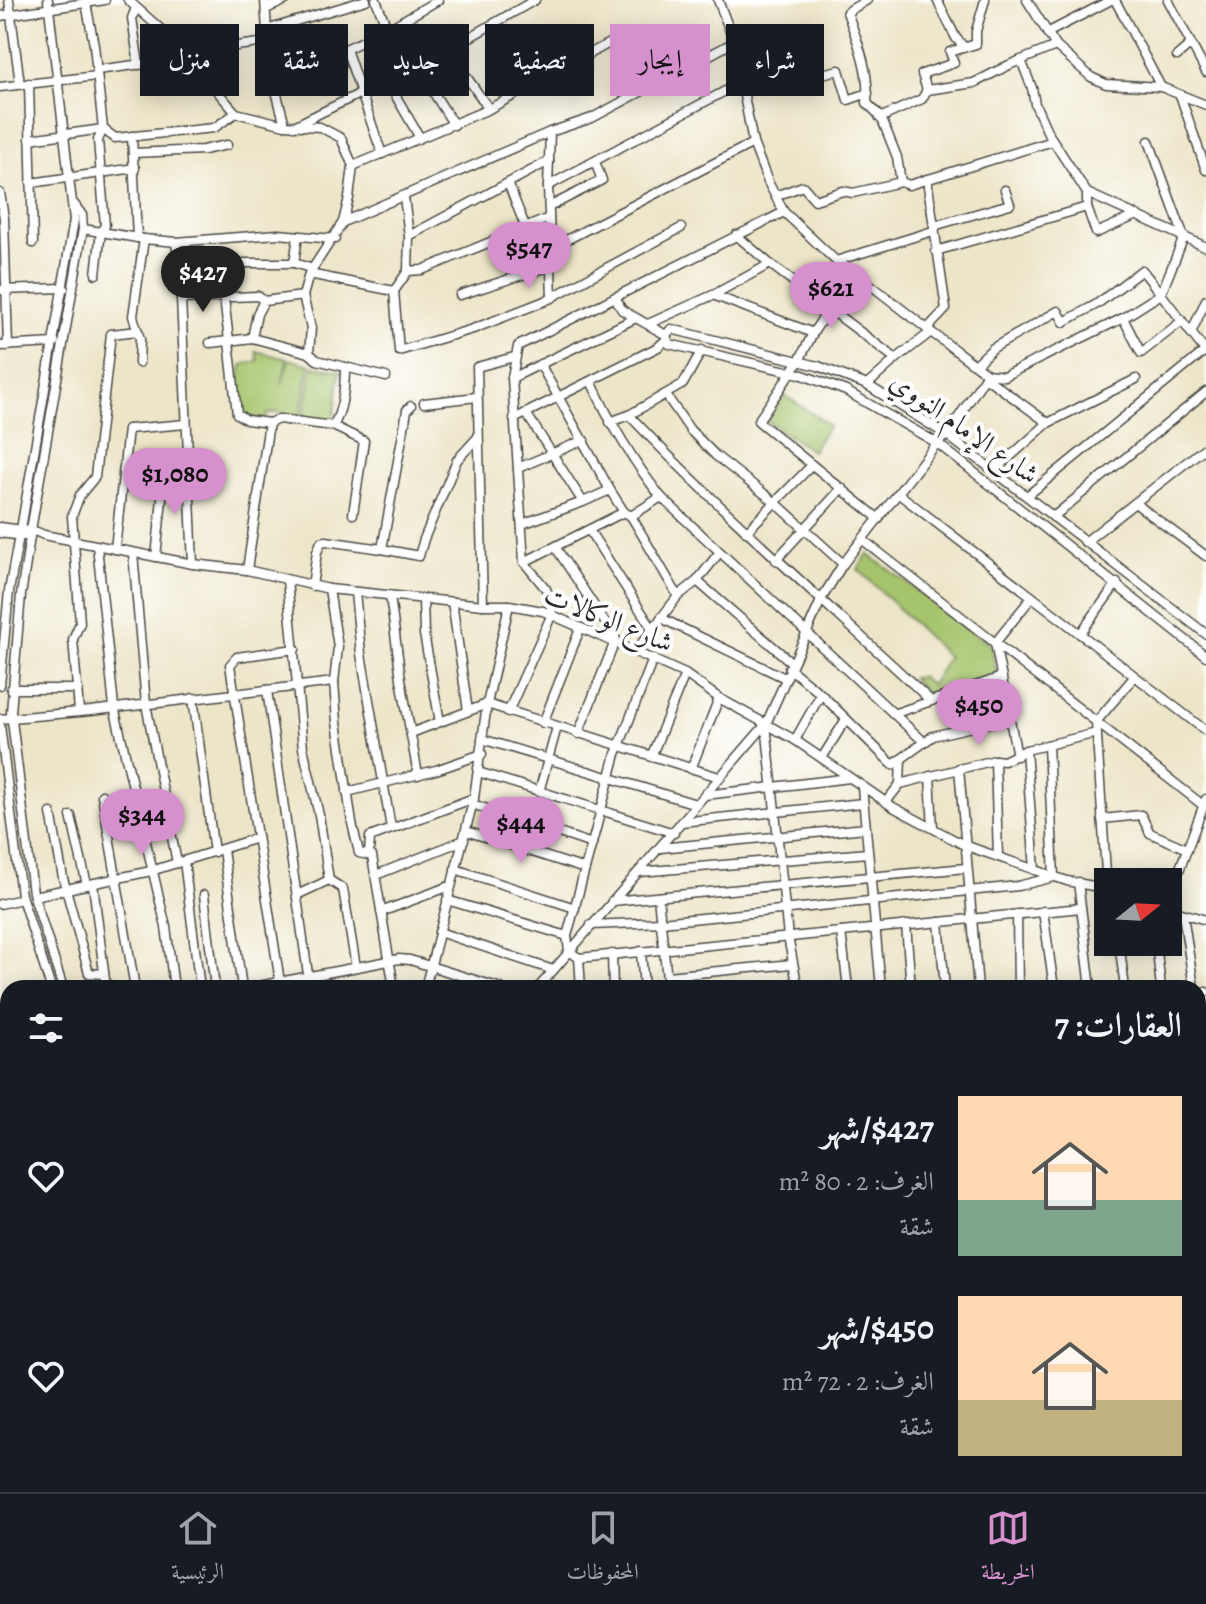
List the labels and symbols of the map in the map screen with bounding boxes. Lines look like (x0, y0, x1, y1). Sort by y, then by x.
pin: $547 (482, 222, 576, 290)
pin: $427 (156, 246, 250, 314)
pin: $621 (784, 262, 878, 330)
street label: شارع الإمام النووي (879, 362, 1047, 497)
pin: $1,080 (110, 448, 240, 516)
street label: شارع الوكالات (537, 576, 679, 666)
pin: $450 (932, 679, 1026, 747)
pin: $344 (95, 789, 189, 857)
pin: $444 (474, 797, 568, 865)
north arrow (1094, 868, 1182, 956)

